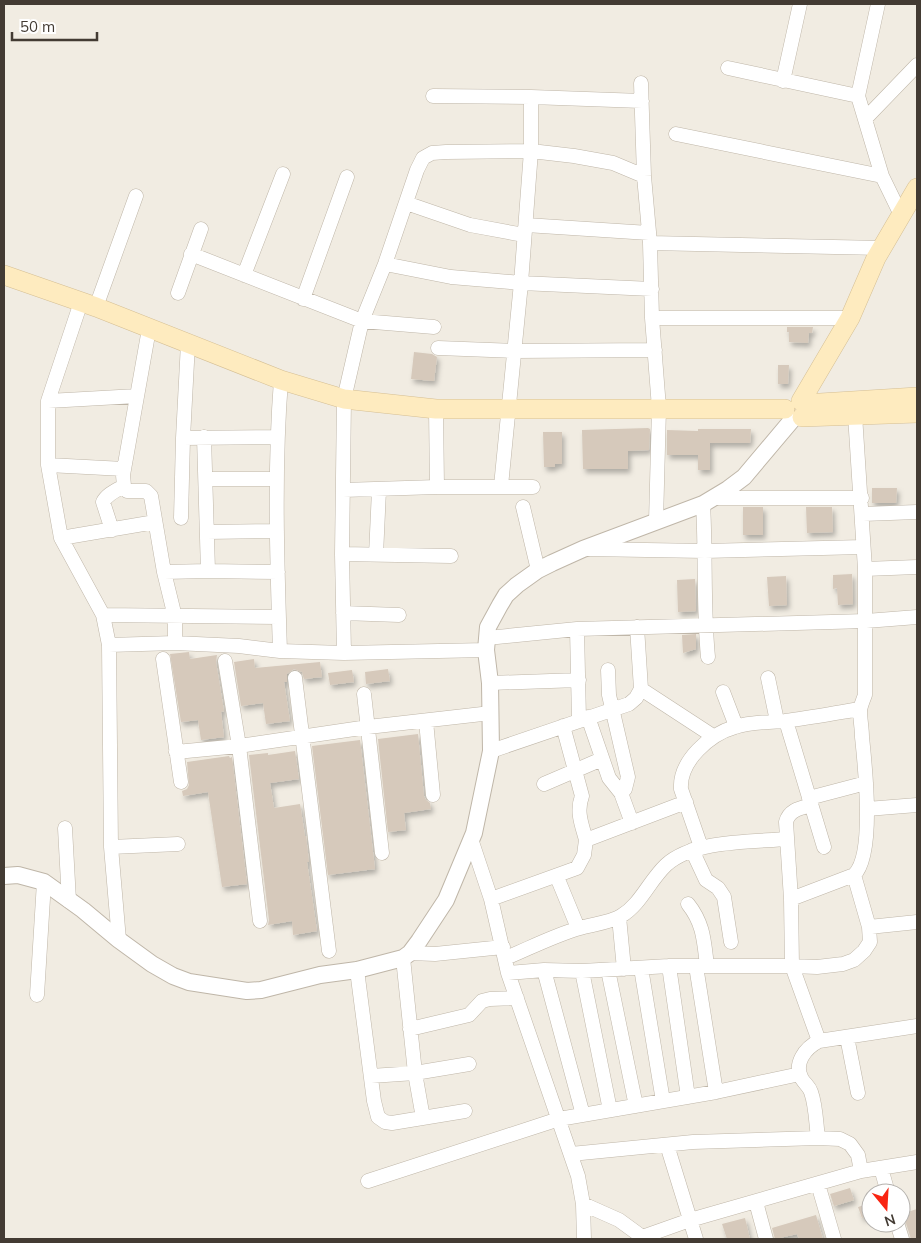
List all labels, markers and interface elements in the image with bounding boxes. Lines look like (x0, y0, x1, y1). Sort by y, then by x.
scale bar (12, 10, 98, 42)
text: 50 m (20, 17, 55, 36)
north arrow (861, 1183, 911, 1233)
text: N (882, 1210, 898, 1231)

